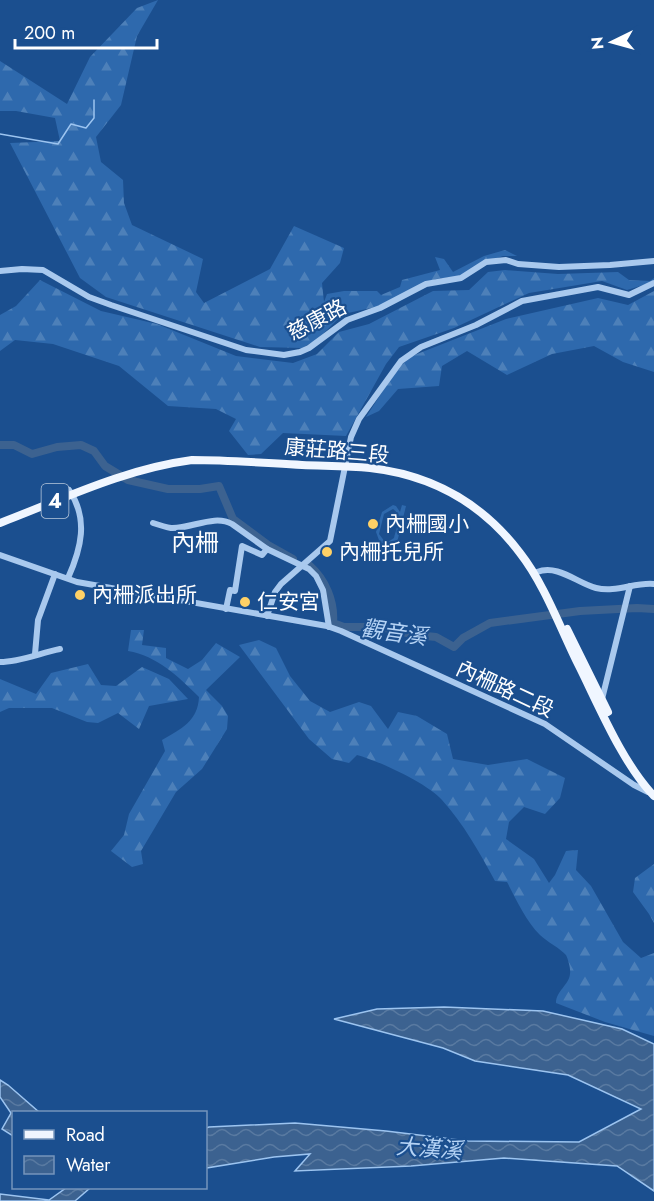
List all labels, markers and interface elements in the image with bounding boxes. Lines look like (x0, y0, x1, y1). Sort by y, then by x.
scale bar (15, 12, 158, 50)
north arrow (582, 12, 642, 72)
text: 200 m (24, 20, 75, 46)
text: N (586, 36, 610, 51)
street label: 慈康路 (282, 292, 352, 348)
street label: 康莊路三段 (283, 431, 391, 471)
road number: 4 (42, 484, 68, 518)
place label: 內柵國小 (385, 509, 469, 539)
marker: 內柵國小 (366, 517, 380, 531)
district label: 內柵 (171, 525, 219, 560)
place label: 內柵托兒所 (339, 537, 444, 567)
marker: 內柵托兒所 (320, 545, 334, 559)
place label: 內柵派出所 (92, 580, 197, 610)
place label: 仁安宮 (257, 587, 320, 617)
marker: 內柵派出所 (73, 588, 87, 602)
marker: 仁安宮 (238, 595, 252, 609)
water label: 觀音溪 (359, 612, 432, 653)
street label: 內柵路二段 (451, 653, 559, 725)
legend (12, 1111, 207, 1189)
text: Road (66, 1122, 105, 1148)
water label: 大漢溪 (395, 1130, 466, 1166)
text: Water (66, 1152, 111, 1178)

